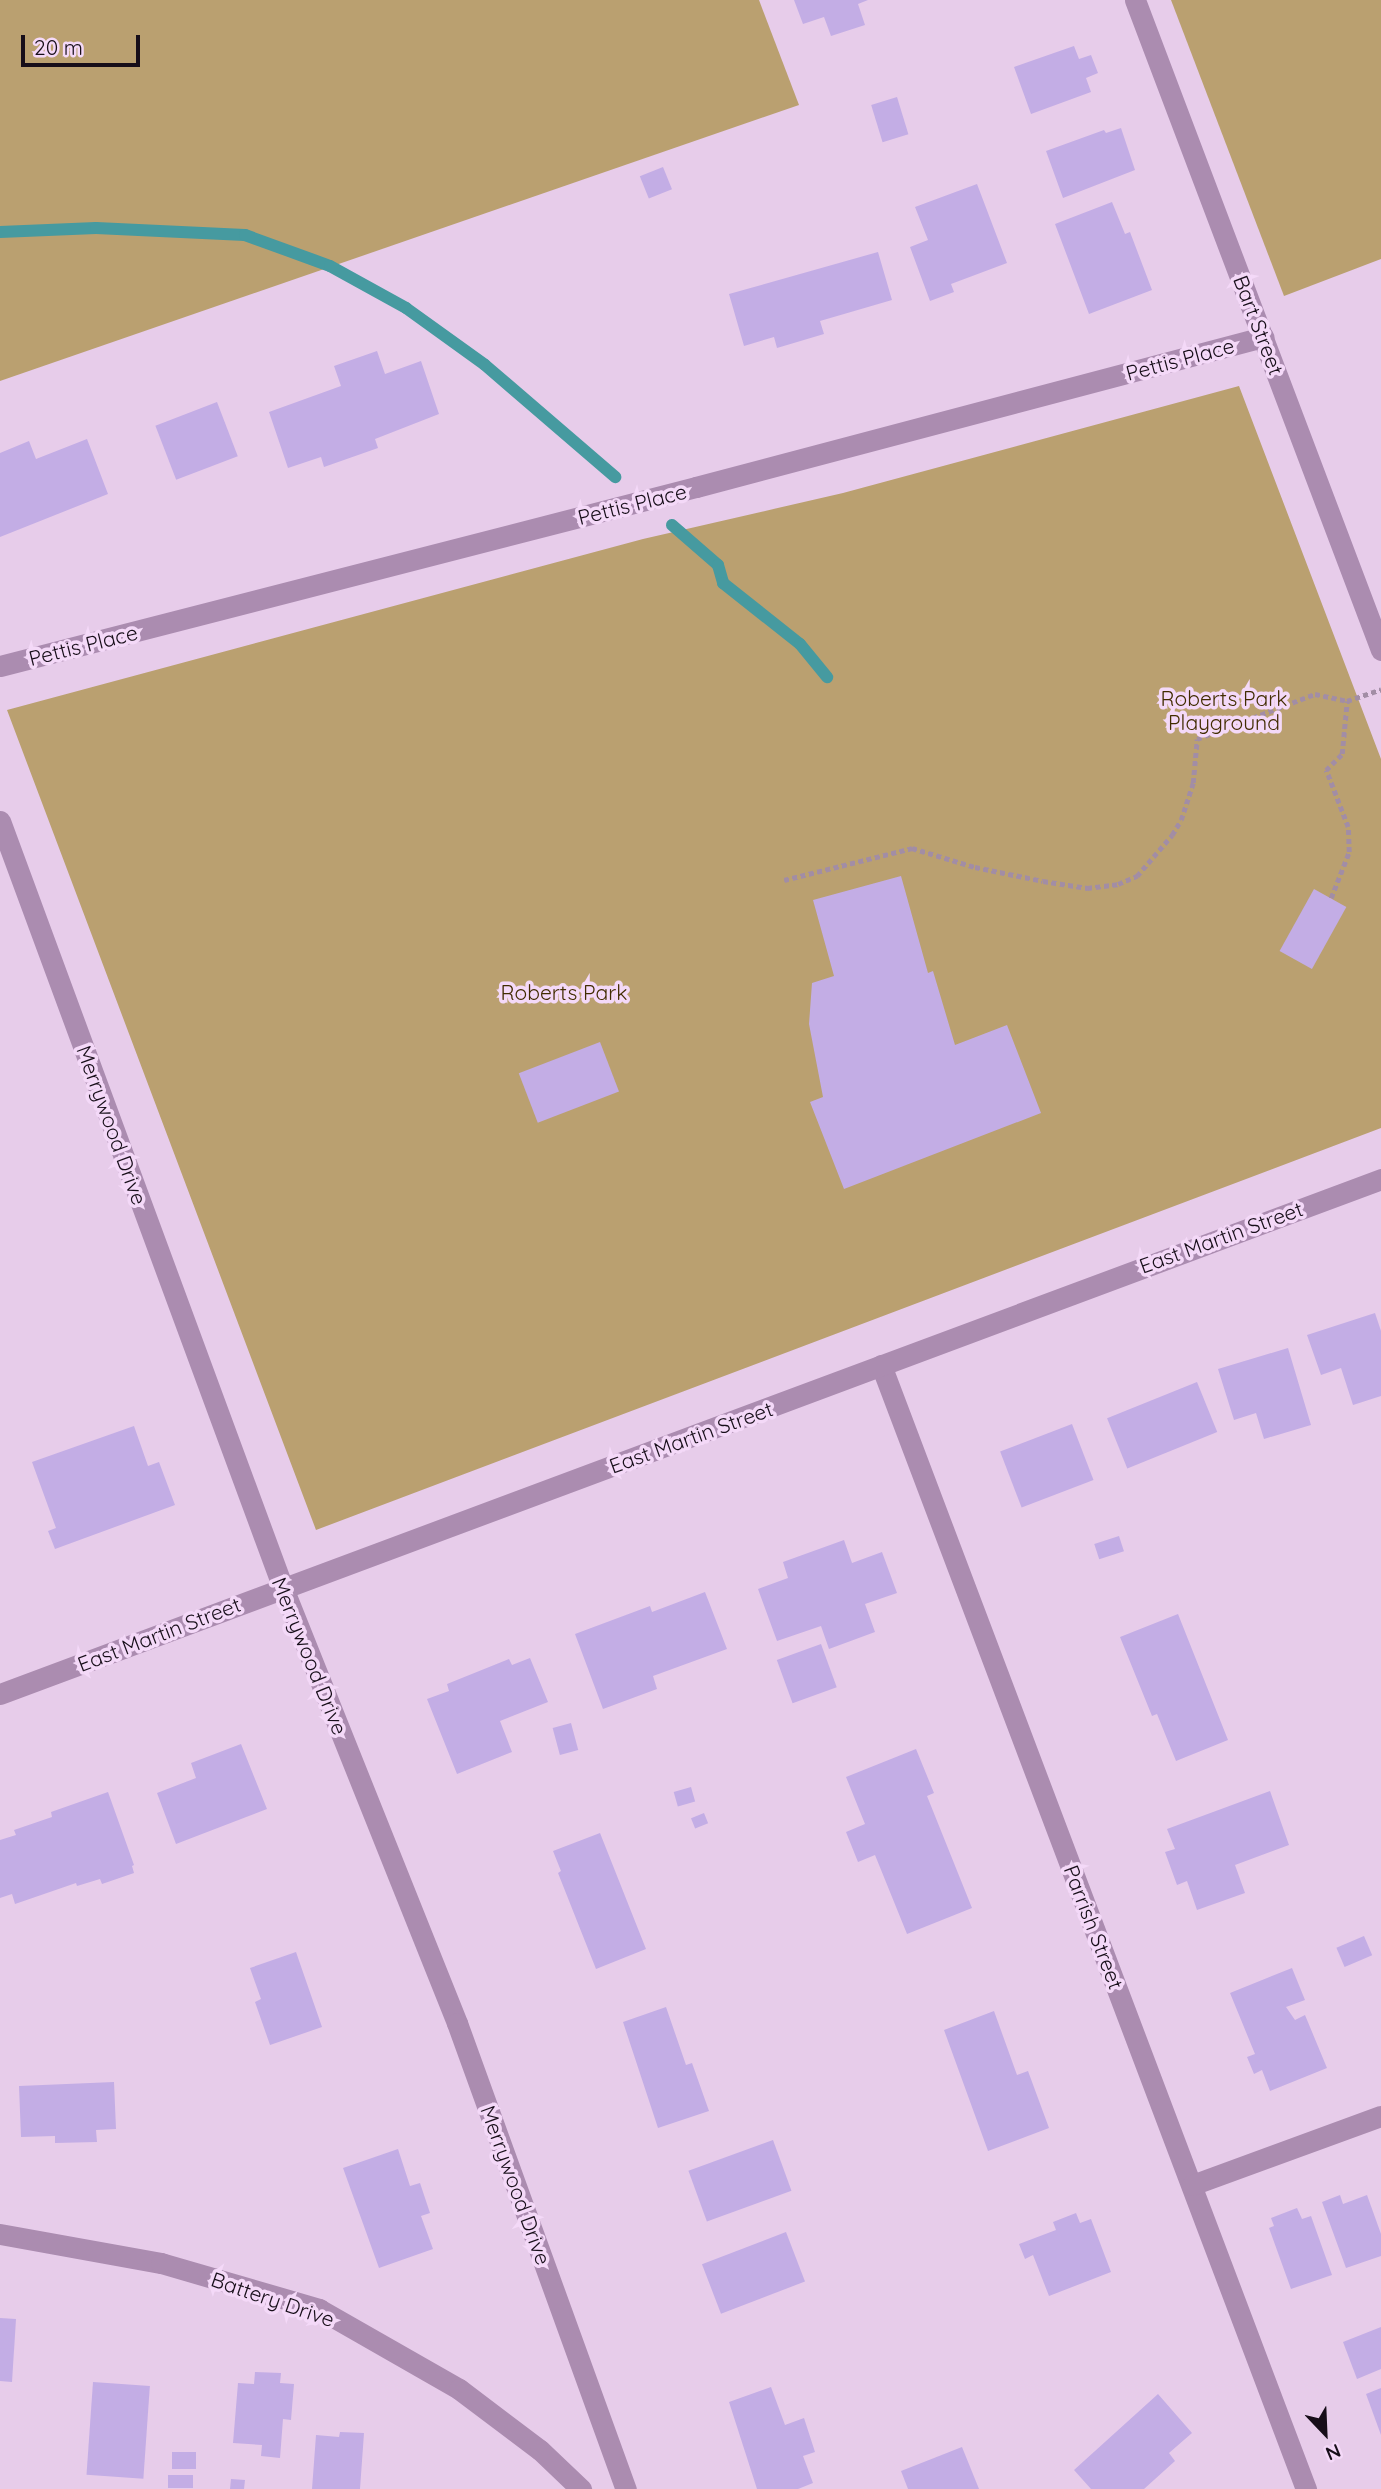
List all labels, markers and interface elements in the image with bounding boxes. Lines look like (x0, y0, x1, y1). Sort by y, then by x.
scale bar (24, 21, 144, 65)
text: 20 m (34, 34, 83, 60)
street label: Bart Street (1228, 272, 1290, 378)
street label: Pettis Place (1123, 332, 1237, 386)
street label: Pettis Place (575, 478, 689, 530)
street label: Pettis Place (26, 619, 140, 671)
park label: Roberts Park Playground (1161, 685, 1287, 735)
park label: Roberts Park (501, 979, 627, 1005)
street label: Merrywood Drive (72, 1042, 152, 1208)
street label: East Martin Street (1136, 1196, 1306, 1278)
street label: East Martin Street (606, 1396, 776, 1478)
street label: Merrywood Drive (267, 1574, 353, 1738)
street label: East Martin Street (74, 1591, 244, 1677)
street label: Parrish Street (1059, 1861, 1129, 1993)
street label: Merrywood Drive (476, 2102, 556, 2268)
street label: Battery Drive (208, 2266, 338, 2332)
north arrow (1290, 2398, 1360, 2468)
text: N (1322, 2439, 1344, 2466)

